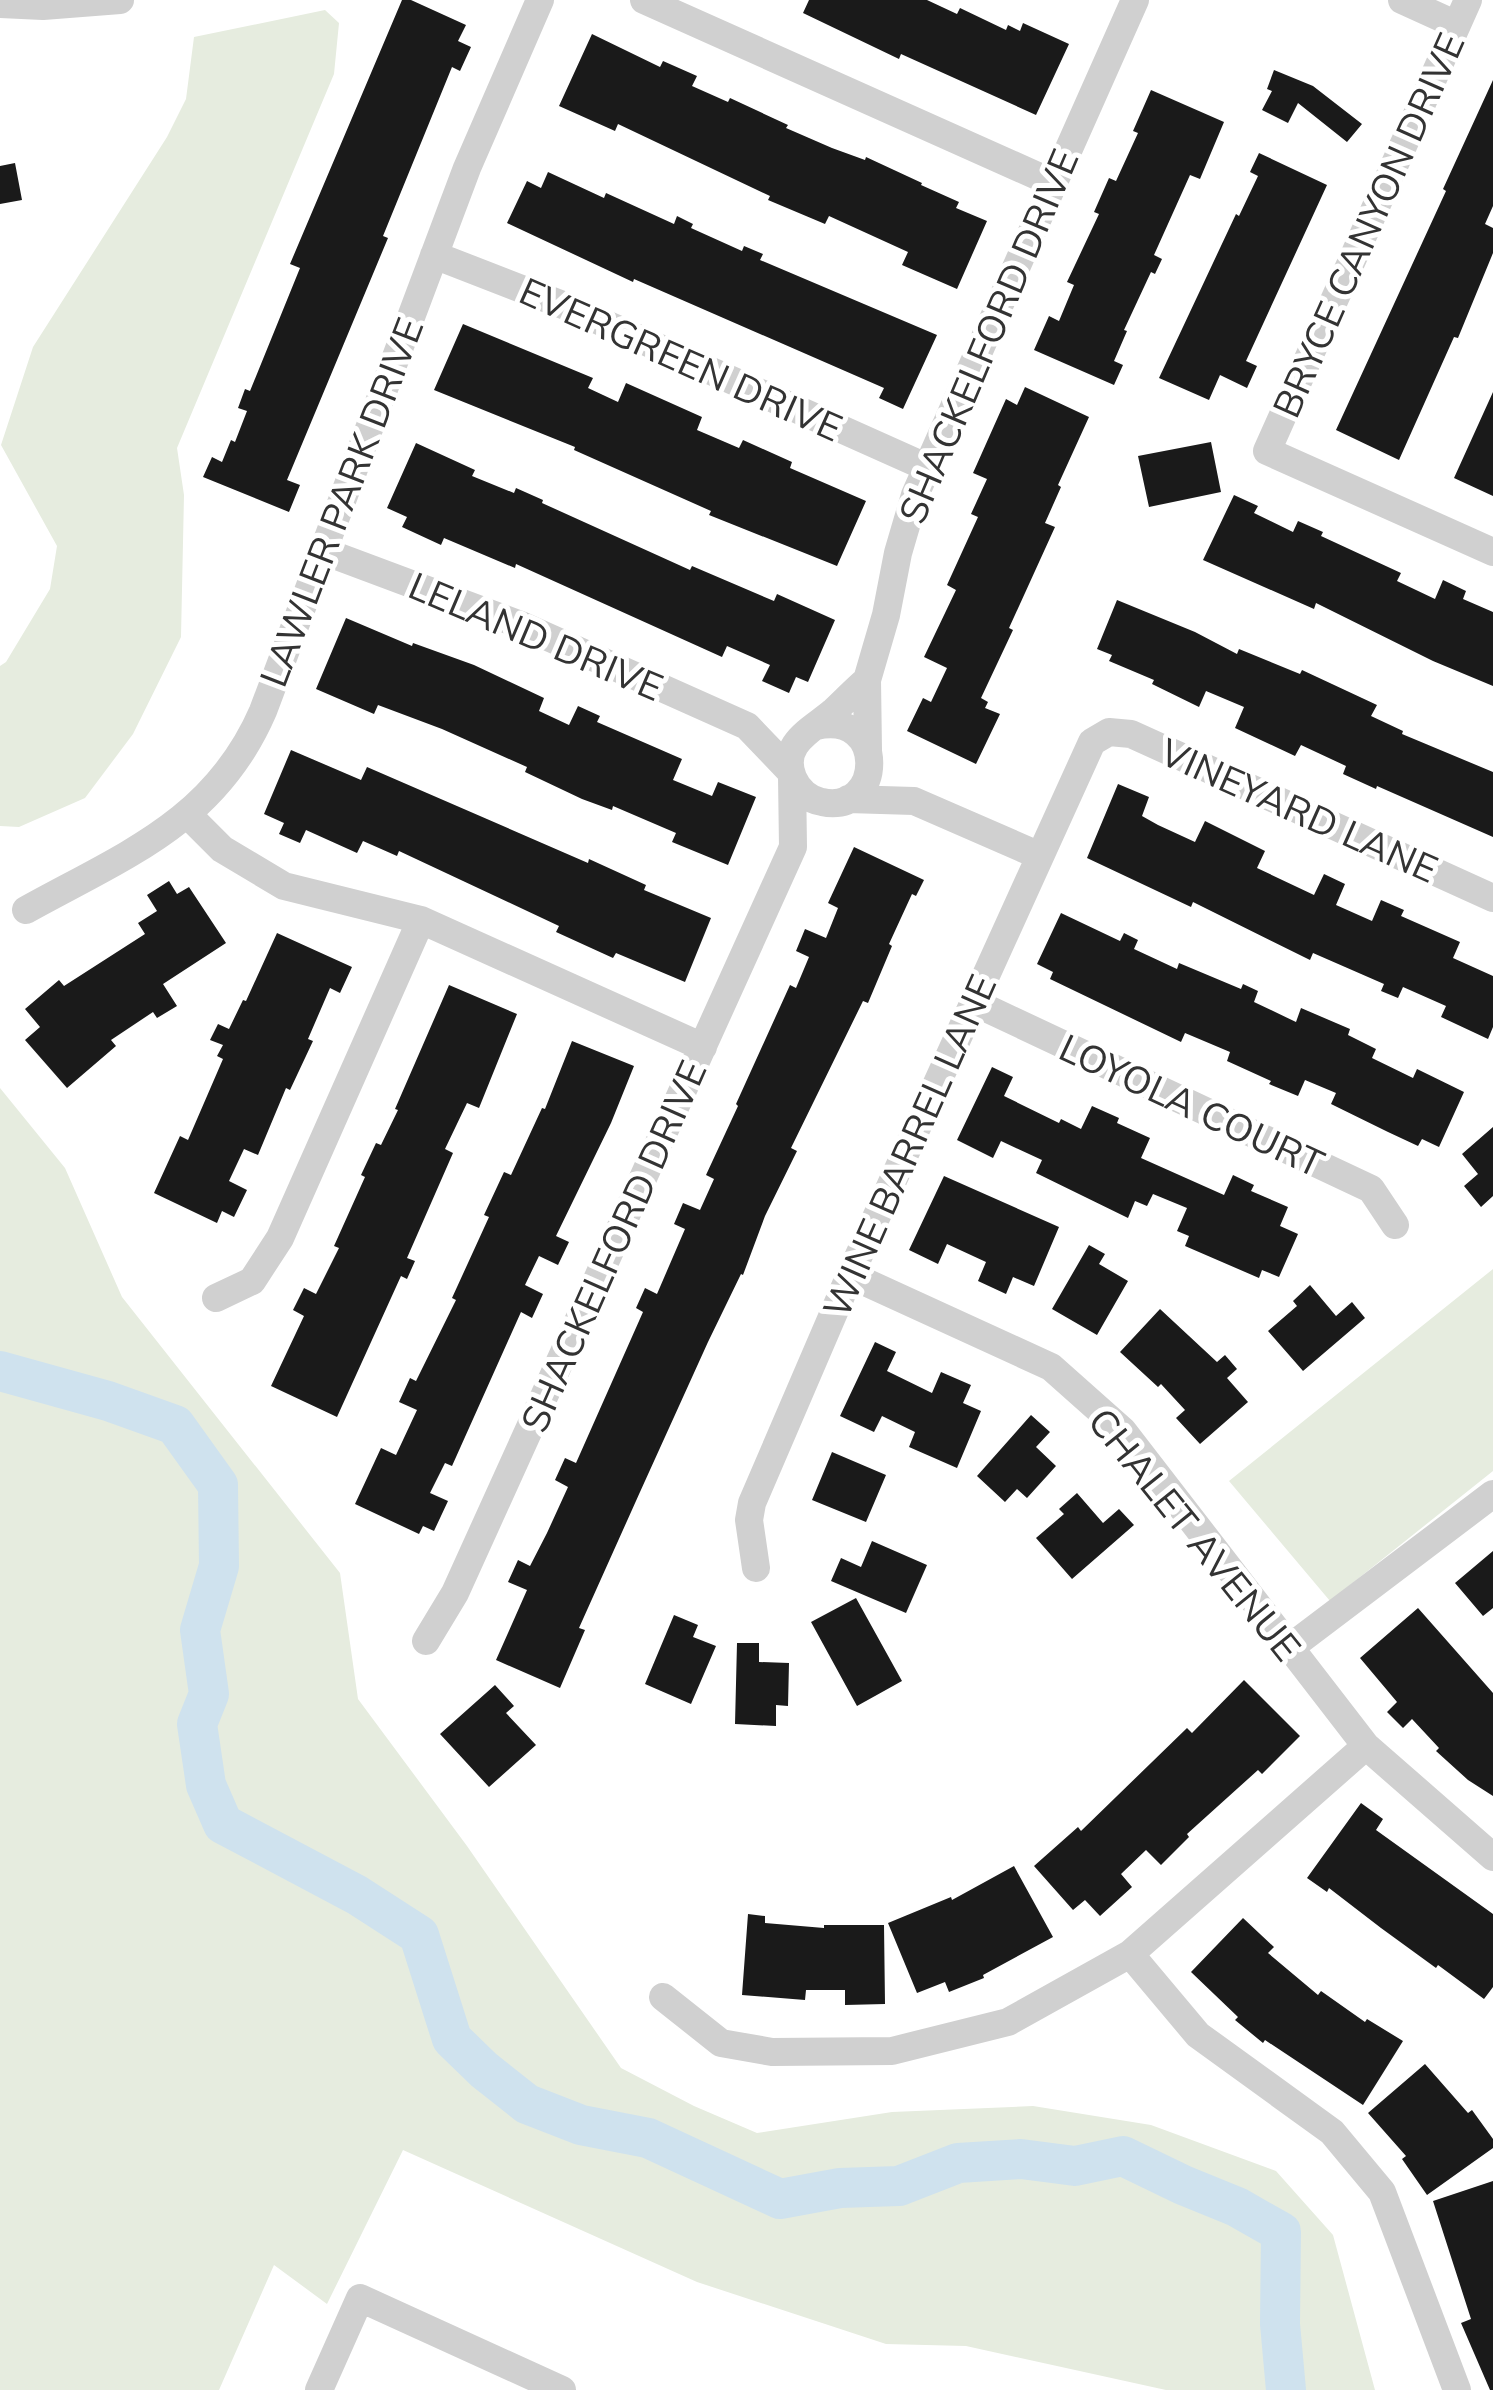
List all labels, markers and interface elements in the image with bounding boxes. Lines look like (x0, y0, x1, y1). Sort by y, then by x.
street label: BRYCE CANYON DRIVE (1262, 25, 1474, 425)
street label: SHACKELFORD DRIVE (887, 142, 1089, 530)
street label: EVERGREEN DRIVE (512, 266, 850, 452)
street label: LAWLER PARK DRIVE (249, 311, 433, 693)
street label: LELAND DRIVE (402, 561, 670, 711)
street label: VINEYARD LANE (1153, 727, 1445, 893)
street label: WINE BARREL LANE (812, 967, 1006, 1325)
street label: LOYOLA COURT (1052, 1023, 1332, 1187)
street label: SHACKELFORD DRIVE (509, 1053, 717, 1439)
street label: CHALET AVENUE (1078, 1398, 1312, 1670)

